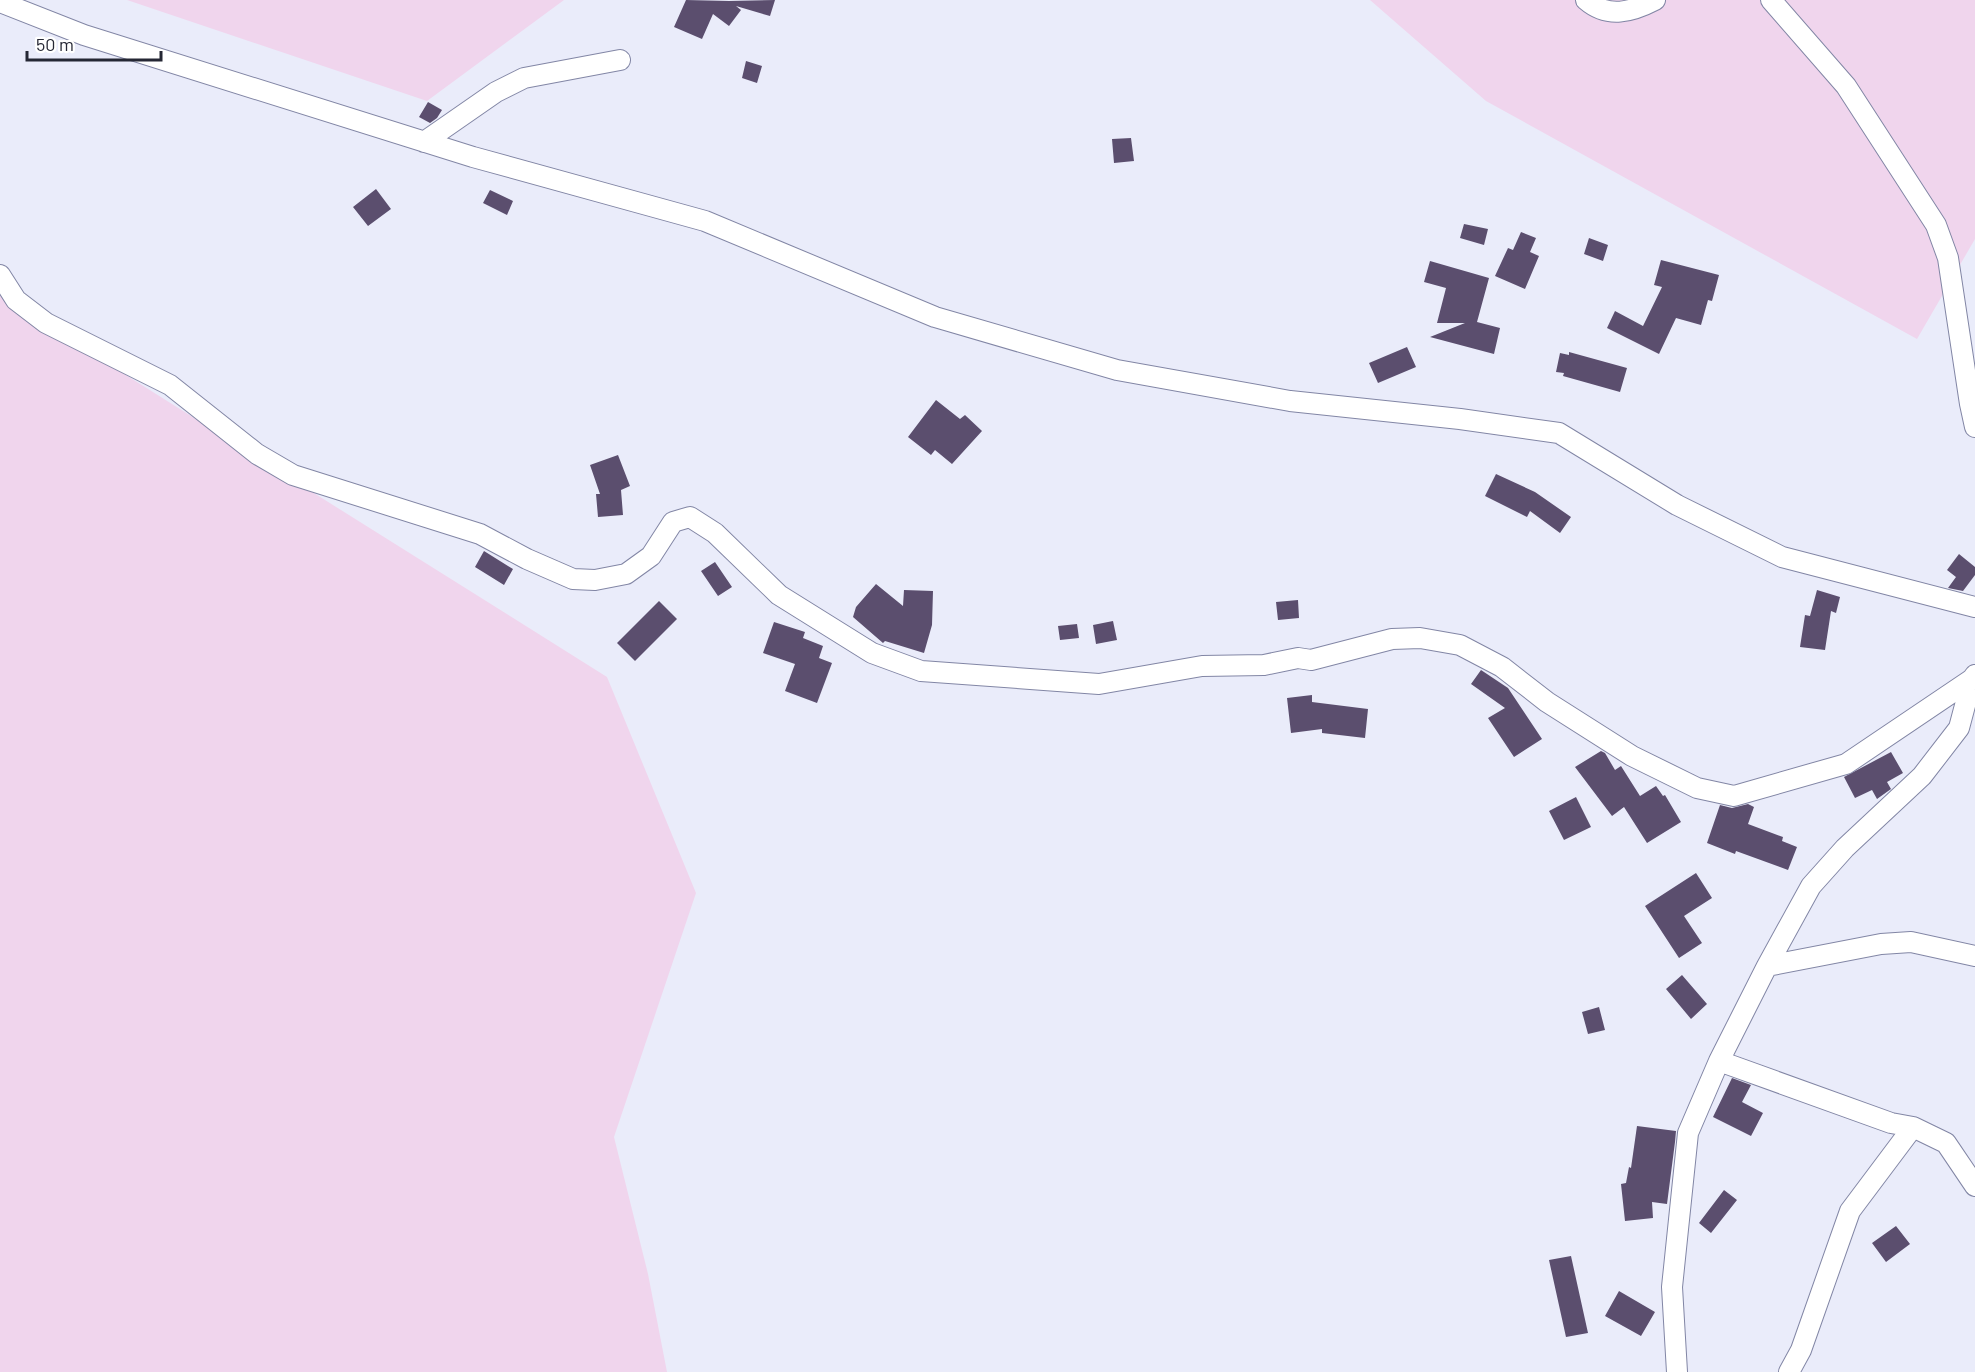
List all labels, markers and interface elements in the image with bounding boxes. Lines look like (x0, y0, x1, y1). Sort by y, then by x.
scale bar (27, 24, 160, 62)
text: 50 m (36, 33, 74, 55)

